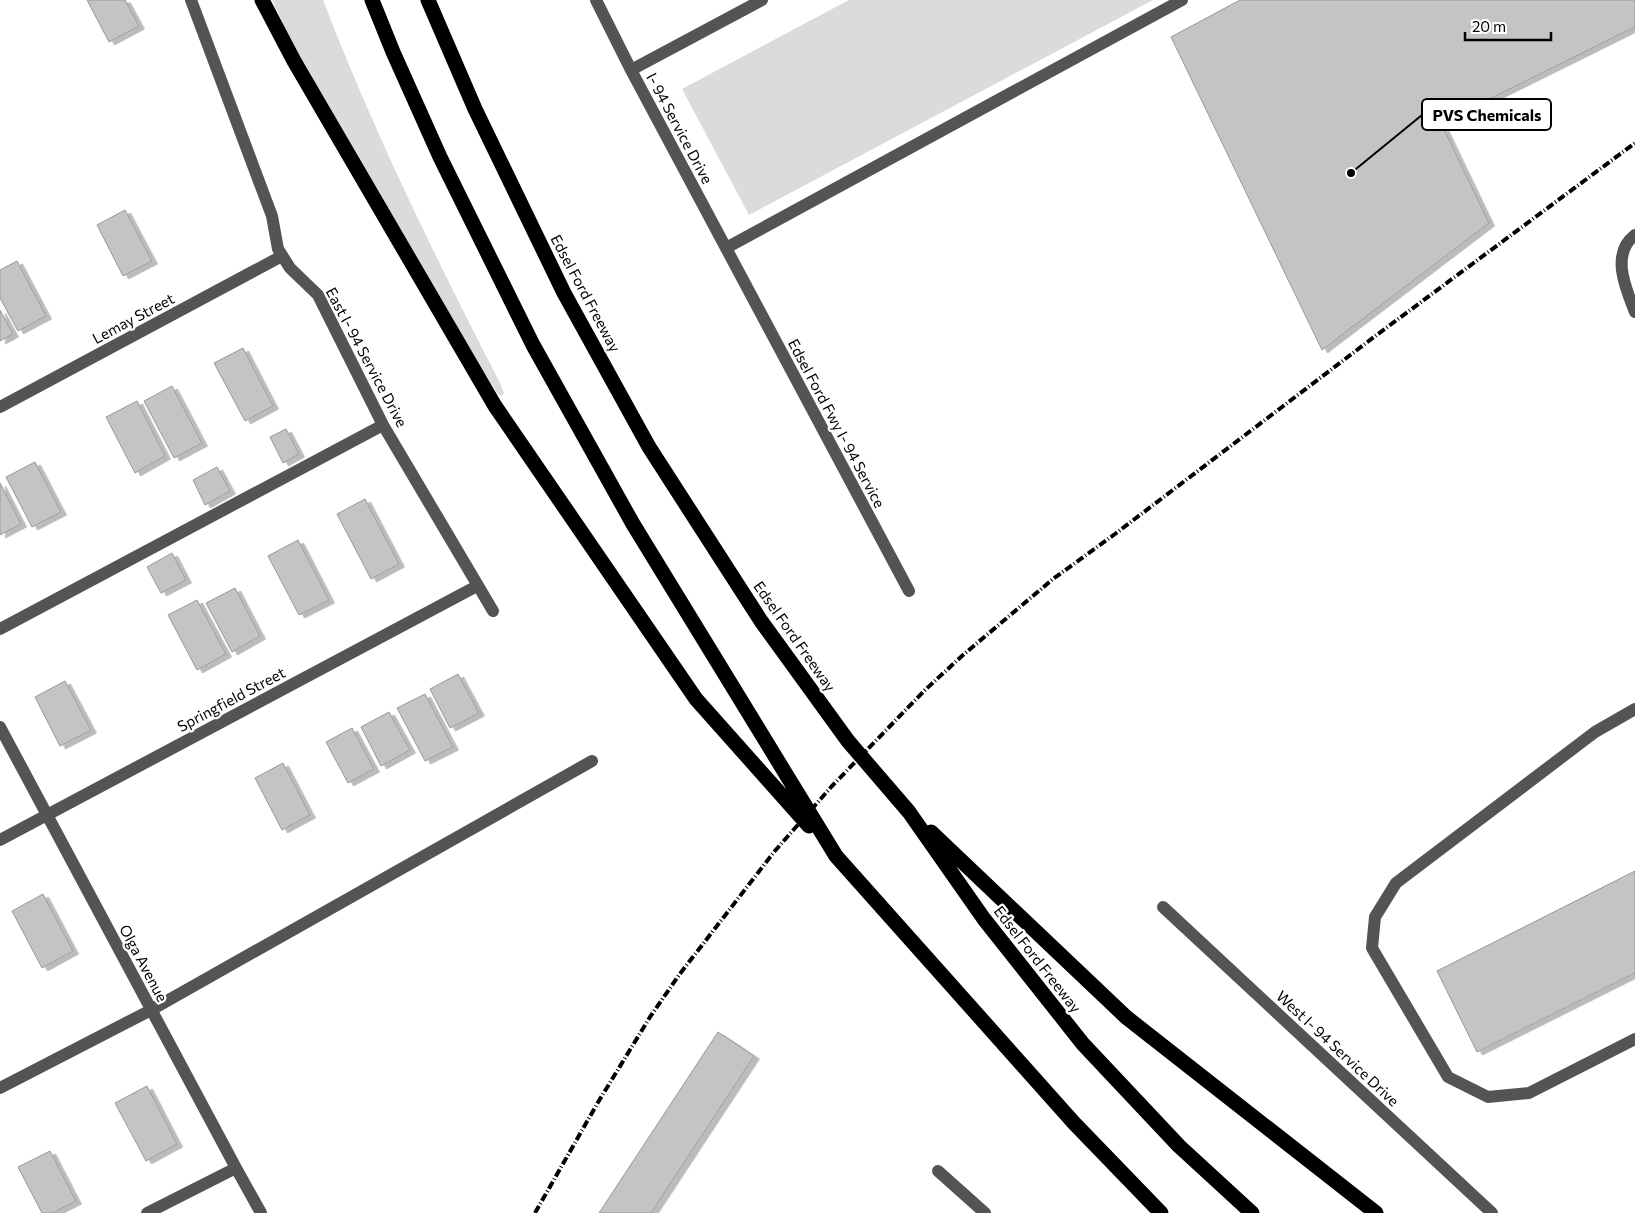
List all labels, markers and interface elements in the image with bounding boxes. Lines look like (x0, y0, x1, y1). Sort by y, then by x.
scale bar (1465, 10, 1551, 42)
text: 20 m (1472, 17, 1506, 35)
street label: I- 94 Service Drive (643, 69, 717, 187)
callout: PVS Chemicals (1422, 99, 1551, 130)
text: PVS Chemicals (1432, 105, 1542, 124)
street label: Edsel Ford Freeway (547, 231, 625, 355)
street label: East I- 94 Service Drive (323, 284, 412, 430)
street label: Lemay Street (89, 289, 177, 347)
street label: Edsel Ford Fwy I- 94 Service (785, 335, 889, 511)
street label: Edsel Ford Freeway (750, 577, 840, 695)
street label: Springfield Street (174, 663, 288, 735)
street label: Edsel Ford Freeway (991, 902, 1085, 1016)
street label: Olga Avenue (116, 921, 172, 1005)
street label: West I- 94 Service Drive (1273, 987, 1403, 1110)

